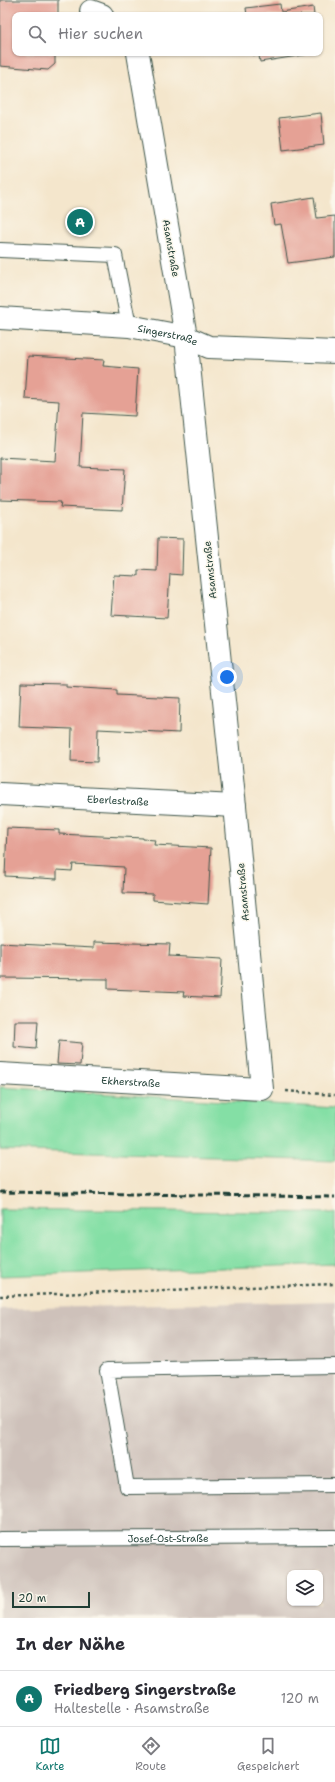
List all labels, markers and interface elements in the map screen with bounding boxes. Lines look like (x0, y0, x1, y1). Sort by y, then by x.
search box (12, 12, 323, 56)
icon: search (26, 23, 48, 45)
text: Hier suchen (58, 24, 143, 44)
pin: A (67, 207, 93, 237)
street label: Asamstraße (160, 218, 183, 278)
street label: Singerstraße (136, 321, 200, 348)
street label: Asamstraße (200, 540, 220, 600)
your location (217, 667, 237, 687)
street label: Eberlestraße (87, 792, 149, 808)
street label: Asamstraße (234, 862, 252, 922)
street label: Ekherstraße (101, 1073, 161, 1090)
street label: Josef-Ost-Straße (127, 1531, 209, 1545)
map controls (287, 1570, 323, 1606)
button: layers (287, 1570, 323, 1606)
scale bar (12, 1590, 90, 1609)
text: 20 m (18, 1591, 46, 1606)
text: In der Nähe (16, 1633, 125, 1655)
text: Friedberg Singerstraße (54, 1680, 236, 1700)
text: A (24, 1690, 34, 1707)
text: 120 m (281, 1690, 319, 1707)
text: Haltestelle · Asamstraße (54, 1700, 210, 1717)
tab: Karte (35, 1735, 64, 1774)
tab: Route (135, 1735, 166, 1774)
tab: Gespeichert (237, 1735, 300, 1774)

